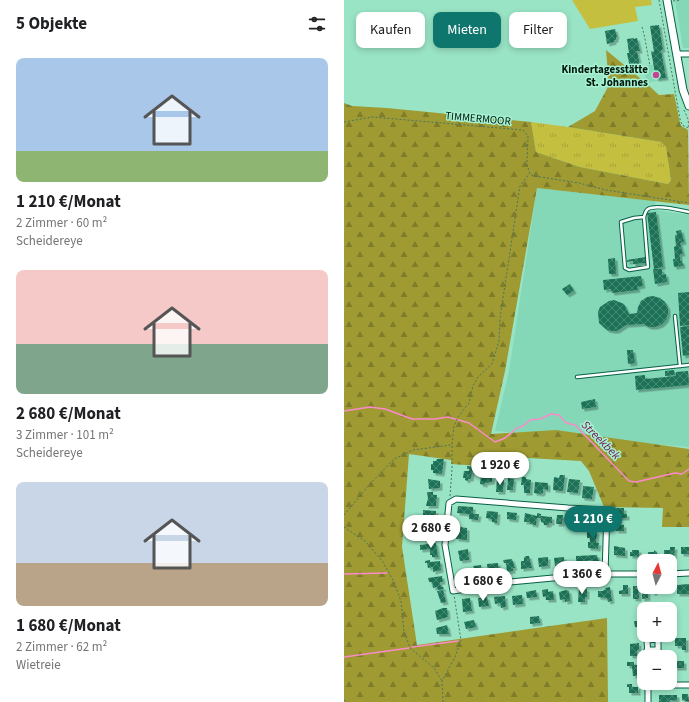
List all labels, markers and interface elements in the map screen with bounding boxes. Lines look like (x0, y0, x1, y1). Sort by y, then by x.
text: 5 Objekte (16, 12, 87, 36)
chip: Kaufen (356, 12, 425, 48)
chip: Mieten (433, 12, 501, 48)
chip: Filter (509, 12, 567, 48)
icon: filters (306, 13, 328, 35)
place label: Kindertagesstätte St. Johannes (562, 62, 648, 90)
marker: Kindertagesstätte St. Johannes (651, 70, 661, 80)
icon: home (136, 84, 208, 156)
street label: TIMMERMOOR (445, 108, 511, 129)
text: 1 210 €/Monat (16, 190, 121, 214)
text: 2 Zimmer · 60 m² (16, 214, 107, 232)
text: Scheidereye (16, 232, 83, 250)
icon: home (136, 296, 208, 368)
text: 2 680 €/Monat (16, 402, 121, 426)
water label: Streekbek (577, 417, 624, 464)
text: 3 Zimmer · 101 m² (16, 426, 114, 444)
text: Scheidereye (16, 444, 83, 462)
pin: 1 920 € (463, 452, 537, 486)
text: 1 920 € (480, 456, 520, 474)
pin: 1 210 € (556, 506, 630, 540)
icon: home (136, 508, 208, 580)
text: 1 210 € (573, 510, 613, 528)
pin: 2 680 € (394, 515, 468, 549)
text: 2 680 € (411, 519, 451, 537)
north arrow (637, 554, 677, 594)
map controls (637, 554, 677, 690)
pin: 1 360 € (545, 561, 619, 595)
text: 1 360 € (562, 565, 602, 583)
pin: 1 680 € (446, 568, 520, 602)
text: 1 680 € (463, 572, 503, 590)
button: + (637, 602, 677, 642)
text: 1 680 €/Monat (16, 614, 121, 638)
text: 2 Zimmer · 62 m² (16, 638, 107, 656)
button: − (637, 650, 677, 690)
text: Wietreie (16, 656, 61, 674)

